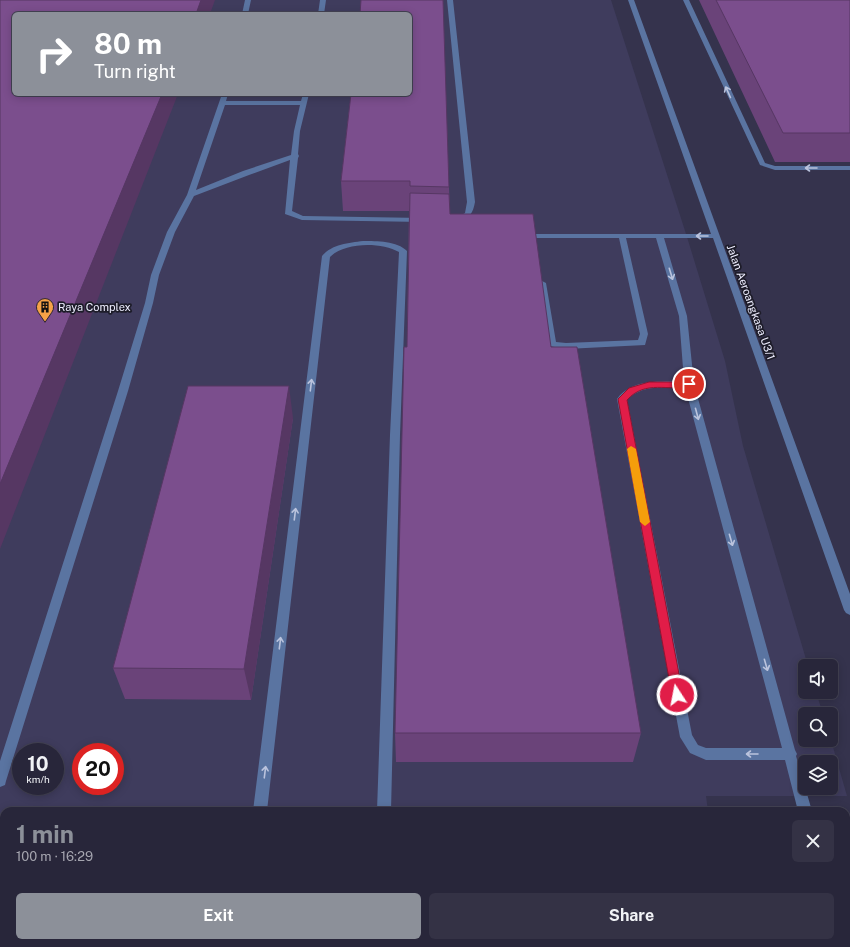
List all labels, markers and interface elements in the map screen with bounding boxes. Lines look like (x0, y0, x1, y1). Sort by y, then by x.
text: 80 m (94, 27, 162, 60)
icon: right (28, 28, 80, 80)
text: Turn right (94, 61, 176, 82)
one-way arrow (723, 86, 731, 98)
one-way arrow (805, 164, 818, 172)
one-way arrow (696, 233, 709, 240)
street label: Jalan Aeroangkasa U3/1 (725, 243, 777, 361)
one-way arrow (667, 267, 675, 279)
building icon: Raya Complex (35, 297, 55, 322)
place label: Raya Complex (58, 301, 131, 313)
pin (672, 367, 706, 401)
icon: arrive (678, 373, 700, 395)
one-way arrow (307, 379, 315, 392)
one-way arrow (694, 408, 701, 421)
one-way arrow (292, 508, 299, 521)
one-way arrow (728, 533, 735, 546)
one-way arrow (276, 637, 284, 650)
one-way arrow (763, 659, 770, 672)
map controls (798, 659, 838, 795)
button: sound (798, 659, 838, 699)
position arrow (656, 674, 698, 716)
button: search (798, 707, 838, 747)
speed limit sign: 20 (72, 743, 124, 795)
one-way arrow (746, 750, 759, 758)
text: 10 (27, 752, 49, 776)
button: layers (798, 755, 838, 795)
one-way arrow (261, 766, 268, 779)
text: km/h (26, 773, 50, 785)
text: 1 min (16, 820, 74, 848)
button: close (792, 820, 834, 862)
text: 100 m · 16:29 (16, 849, 93, 864)
button: Exit (16, 893, 421, 939)
button: Share (429, 893, 834, 939)

